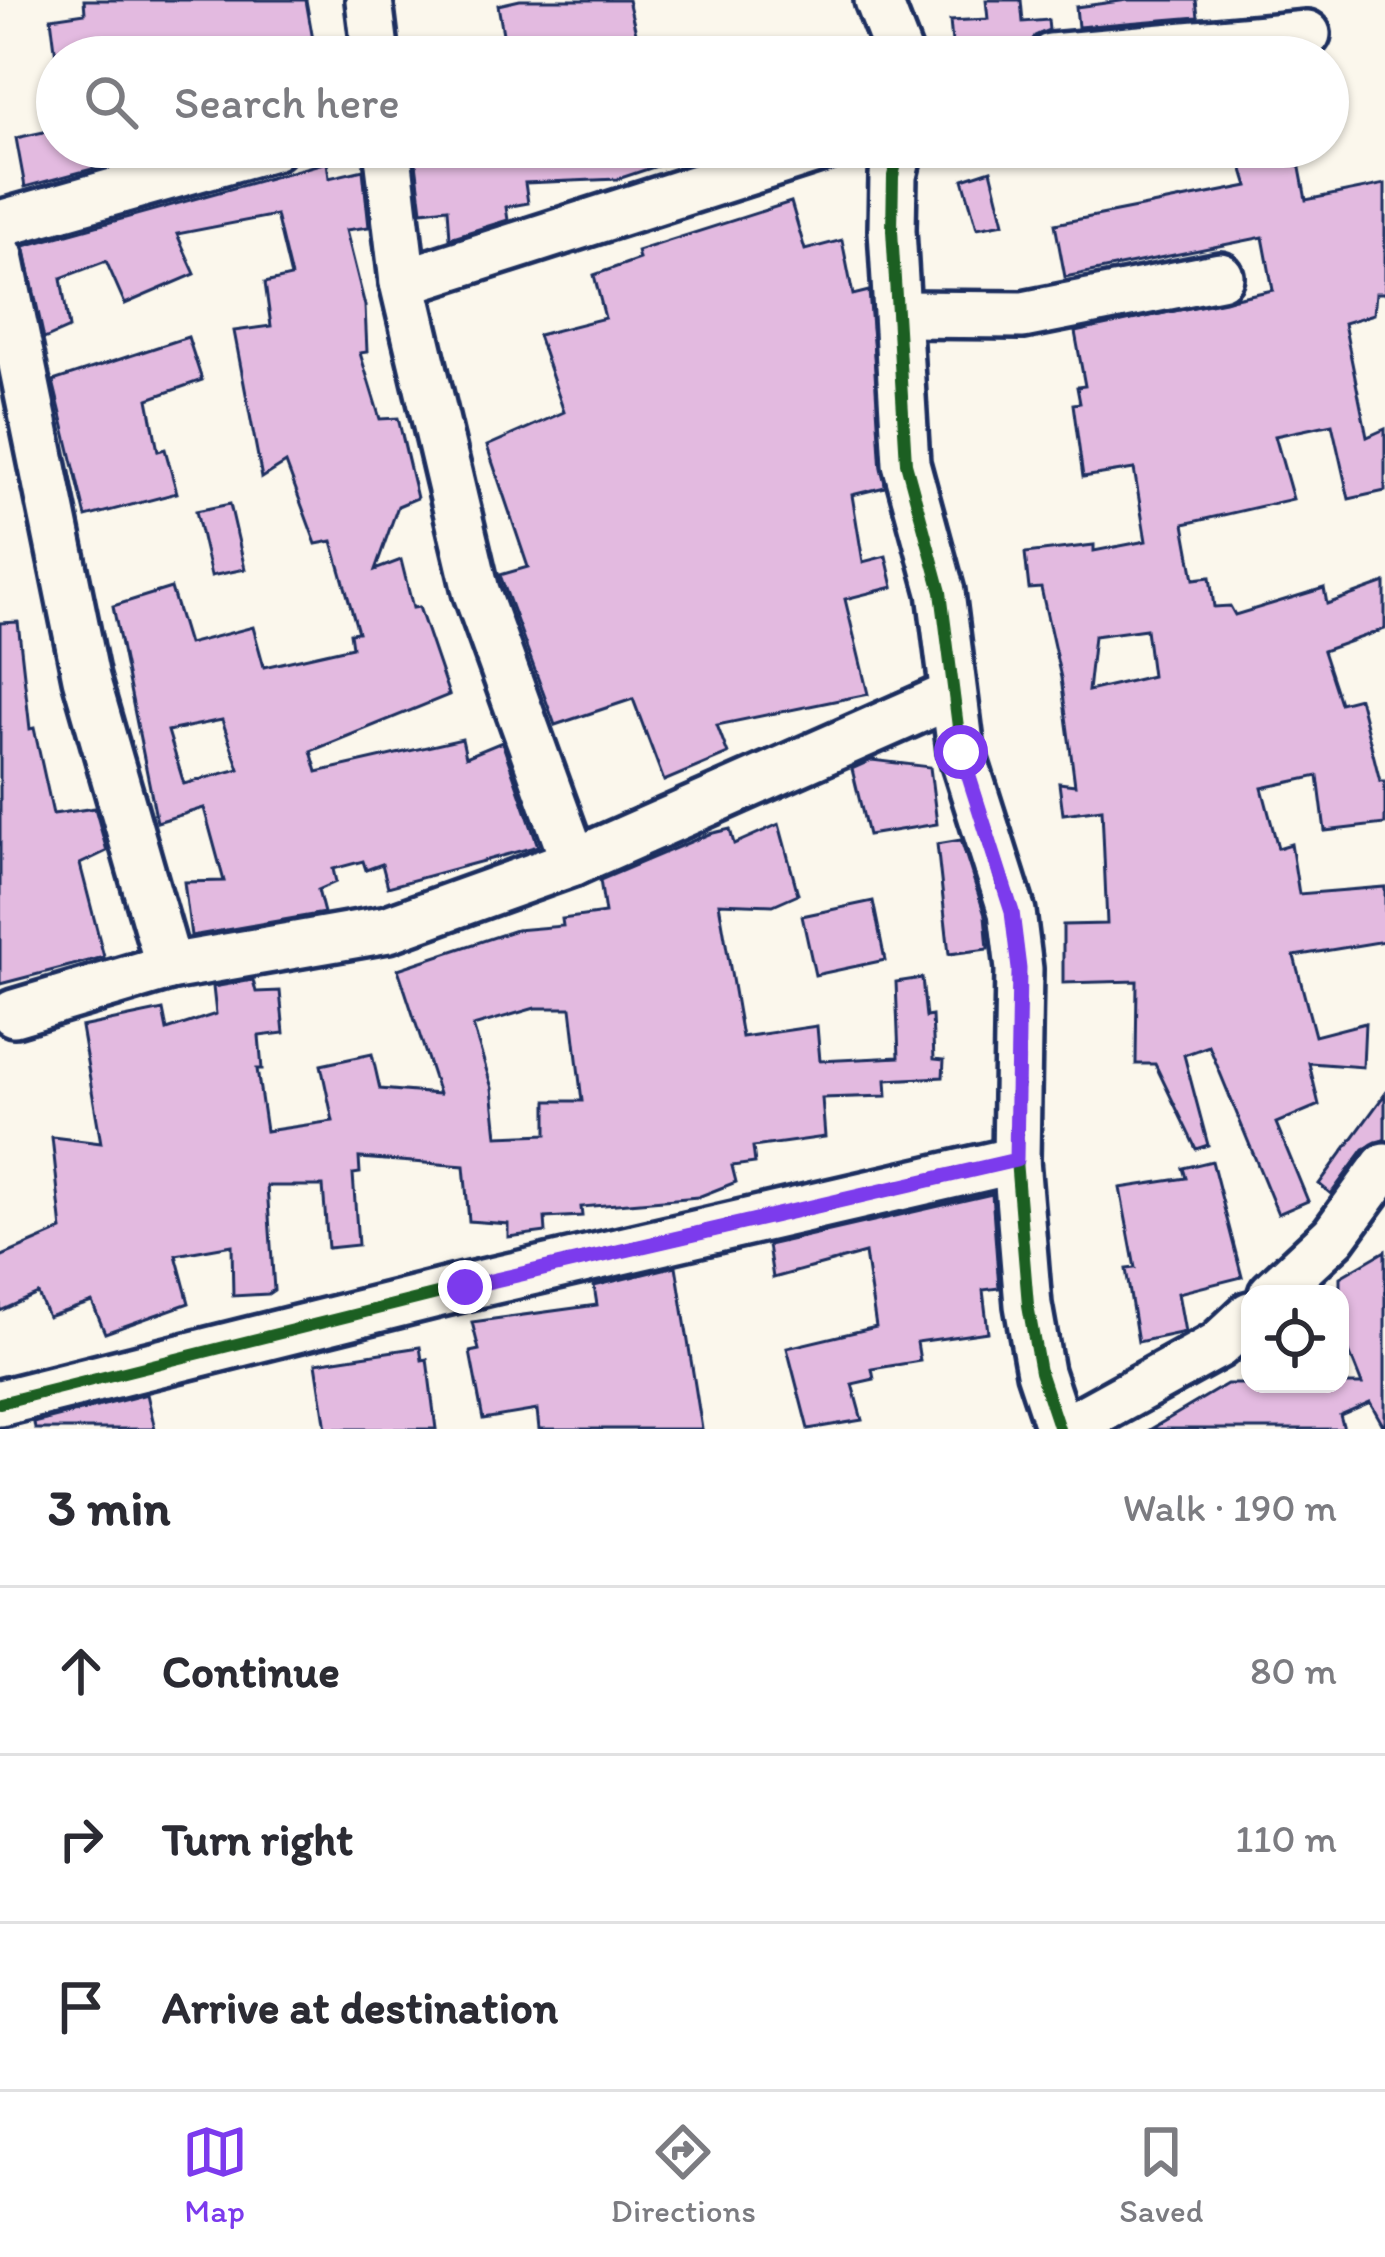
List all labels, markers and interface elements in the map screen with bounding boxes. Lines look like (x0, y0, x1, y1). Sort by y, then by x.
search box (36, 36, 1349, 168)
icon: search (78, 69, 144, 135)
text: Search here (174, 75, 400, 129)
route start (934, 725, 988, 779)
route end (438, 1260, 492, 1314)
map controls (1241, 1285, 1349, 1393)
button: locate (1241, 1285, 1349, 1393)
text: 3 min (48, 1477, 170, 1538)
text: Walk · 190 m (1123, 1484, 1337, 1531)
icon: ahead (48, 1638, 114, 1704)
text: Continue (162, 1644, 340, 1698)
text: 80 m (1250, 1647, 1337, 1694)
icon: right (48, 1806, 114, 1872)
text: Turn right (162, 1812, 353, 1866)
text: 110 m (1235, 1815, 1337, 1862)
icon: arrive (48, 1974, 114, 2040)
text: Arrive at destination (162, 1980, 558, 2034)
tab: Map (182, 2119, 248, 2230)
tab: Directions (611, 2119, 756, 2230)
tab: Saved (1119, 2119, 1203, 2230)

